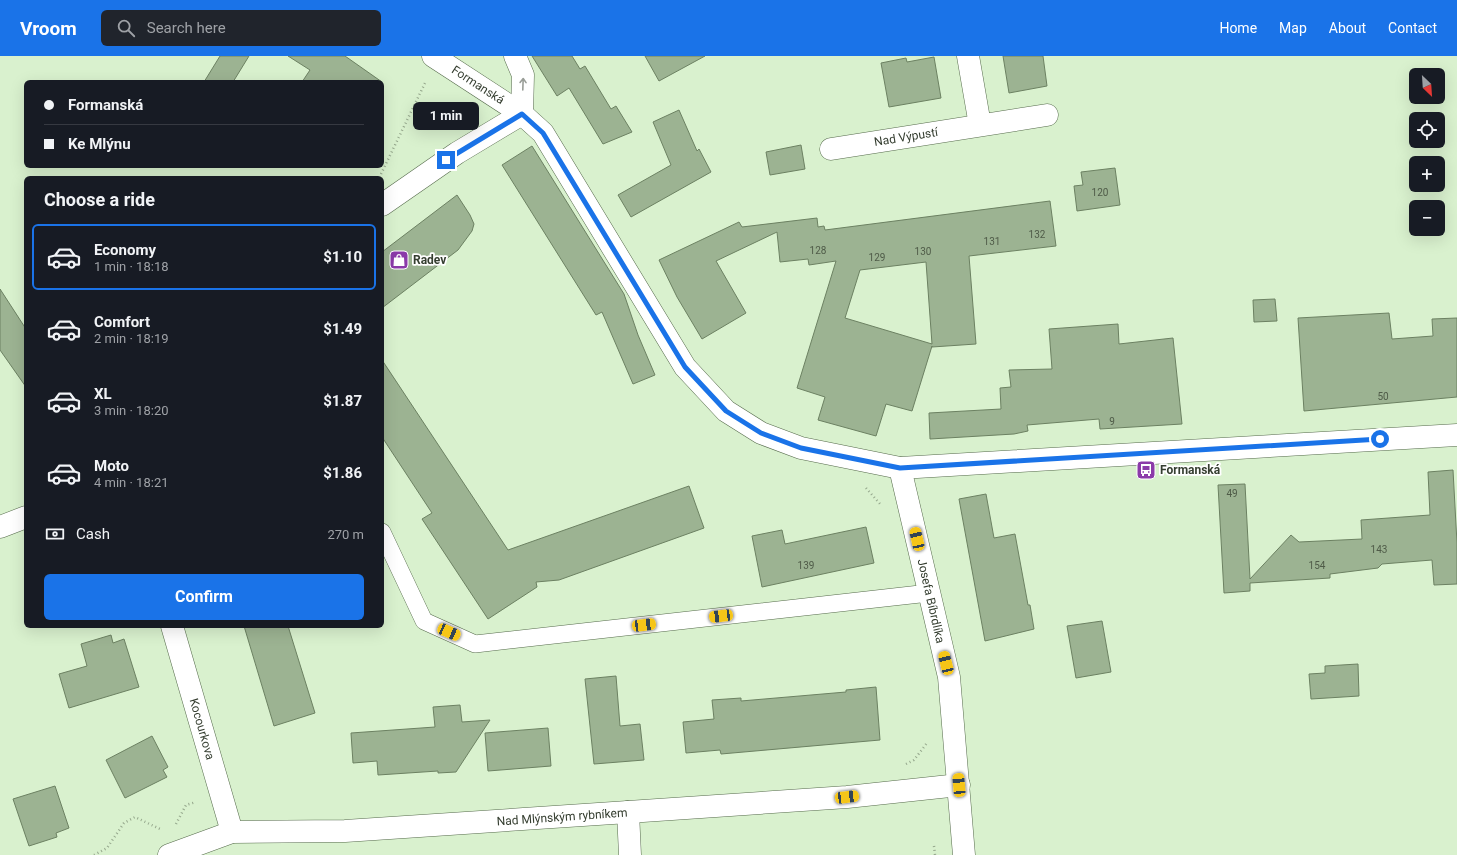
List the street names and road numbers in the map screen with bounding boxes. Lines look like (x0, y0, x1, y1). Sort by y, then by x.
street label: Formanská (449, 63, 507, 107)
street label: Nad Výpustí (873, 125, 940, 149)
street label: Josefa Bíbrdlíka (914, 557, 948, 645)
street label: Kocourkova (187, 697, 217, 761)
street label: Nad Mlýnským rybníkem (496, 805, 628, 829)

